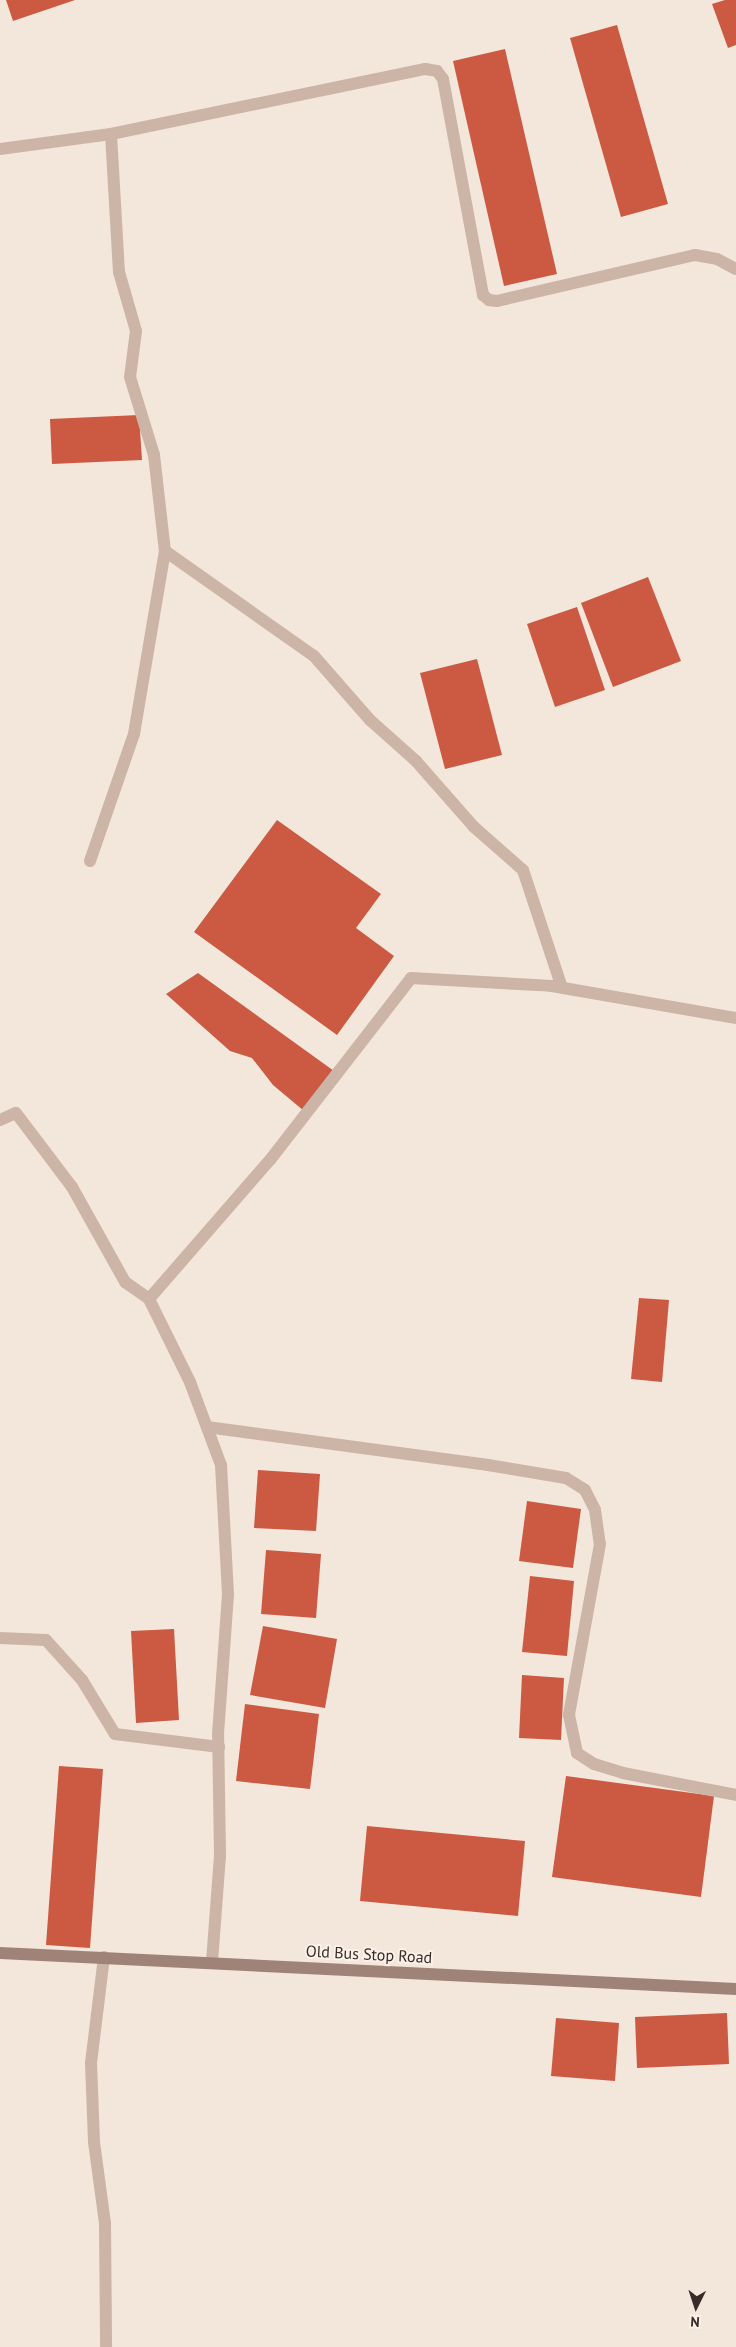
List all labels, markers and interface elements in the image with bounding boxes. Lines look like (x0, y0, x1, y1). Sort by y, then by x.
street label: Old Bus Stop Road (305, 1941, 433, 1967)
north arrow (671, 2282, 721, 2332)
text: N (690, 2313, 700, 2331)

